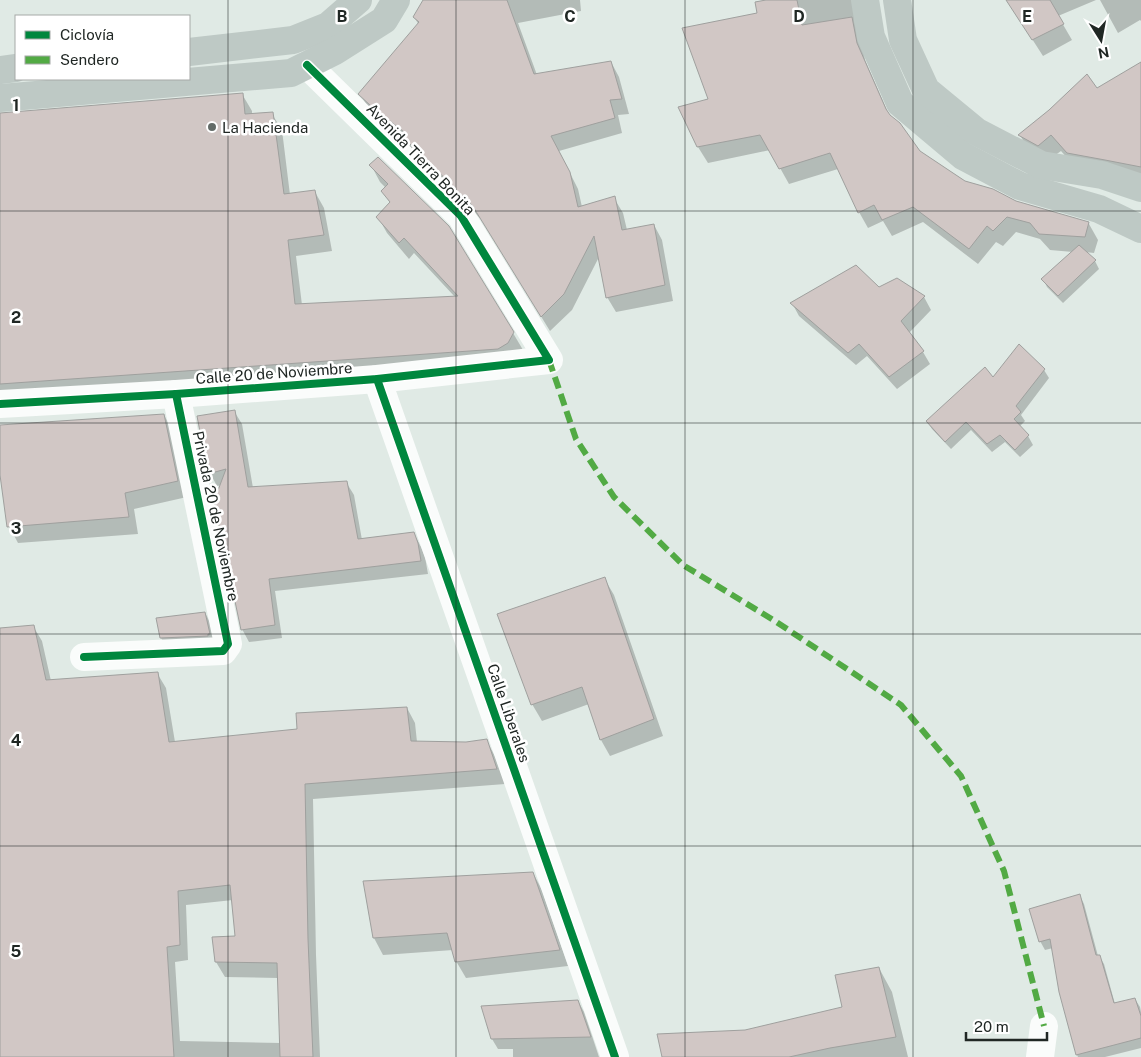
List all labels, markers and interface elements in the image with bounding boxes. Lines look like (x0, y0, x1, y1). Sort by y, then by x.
text: B (337, 7, 348, 26)
text: C (564, 7, 576, 26)
text: D (793, 7, 805, 26)
text: E (1022, 7, 1032, 26)
legend (15, 15, 190, 80)
north arrow (1076, 15, 1126, 65)
text: Ciclovía (60, 26, 114, 43)
text: N (1097, 44, 1110, 62)
text: Sendero (60, 51, 119, 68)
text: 1 (13, 96, 19, 115)
street label: Avenida Tierra Bonita (363, 100, 479, 218)
place label: La Hacienda (222, 119, 308, 136)
marker: La Hacienda (206, 121, 218, 133)
text: 2 (11, 308, 21, 327)
street label: Calle 20 de Noviembre (195, 359, 353, 387)
street label: Privada 20 de Noviembre (190, 429, 242, 603)
text: 3 (11, 519, 21, 538)
street label: Calle Liberales (484, 662, 534, 764)
text: 4 (11, 731, 22, 750)
text: 5 (11, 942, 22, 961)
scale bar (966, 1010, 1047, 1042)
text: 20 m (974, 1018, 1009, 1035)

